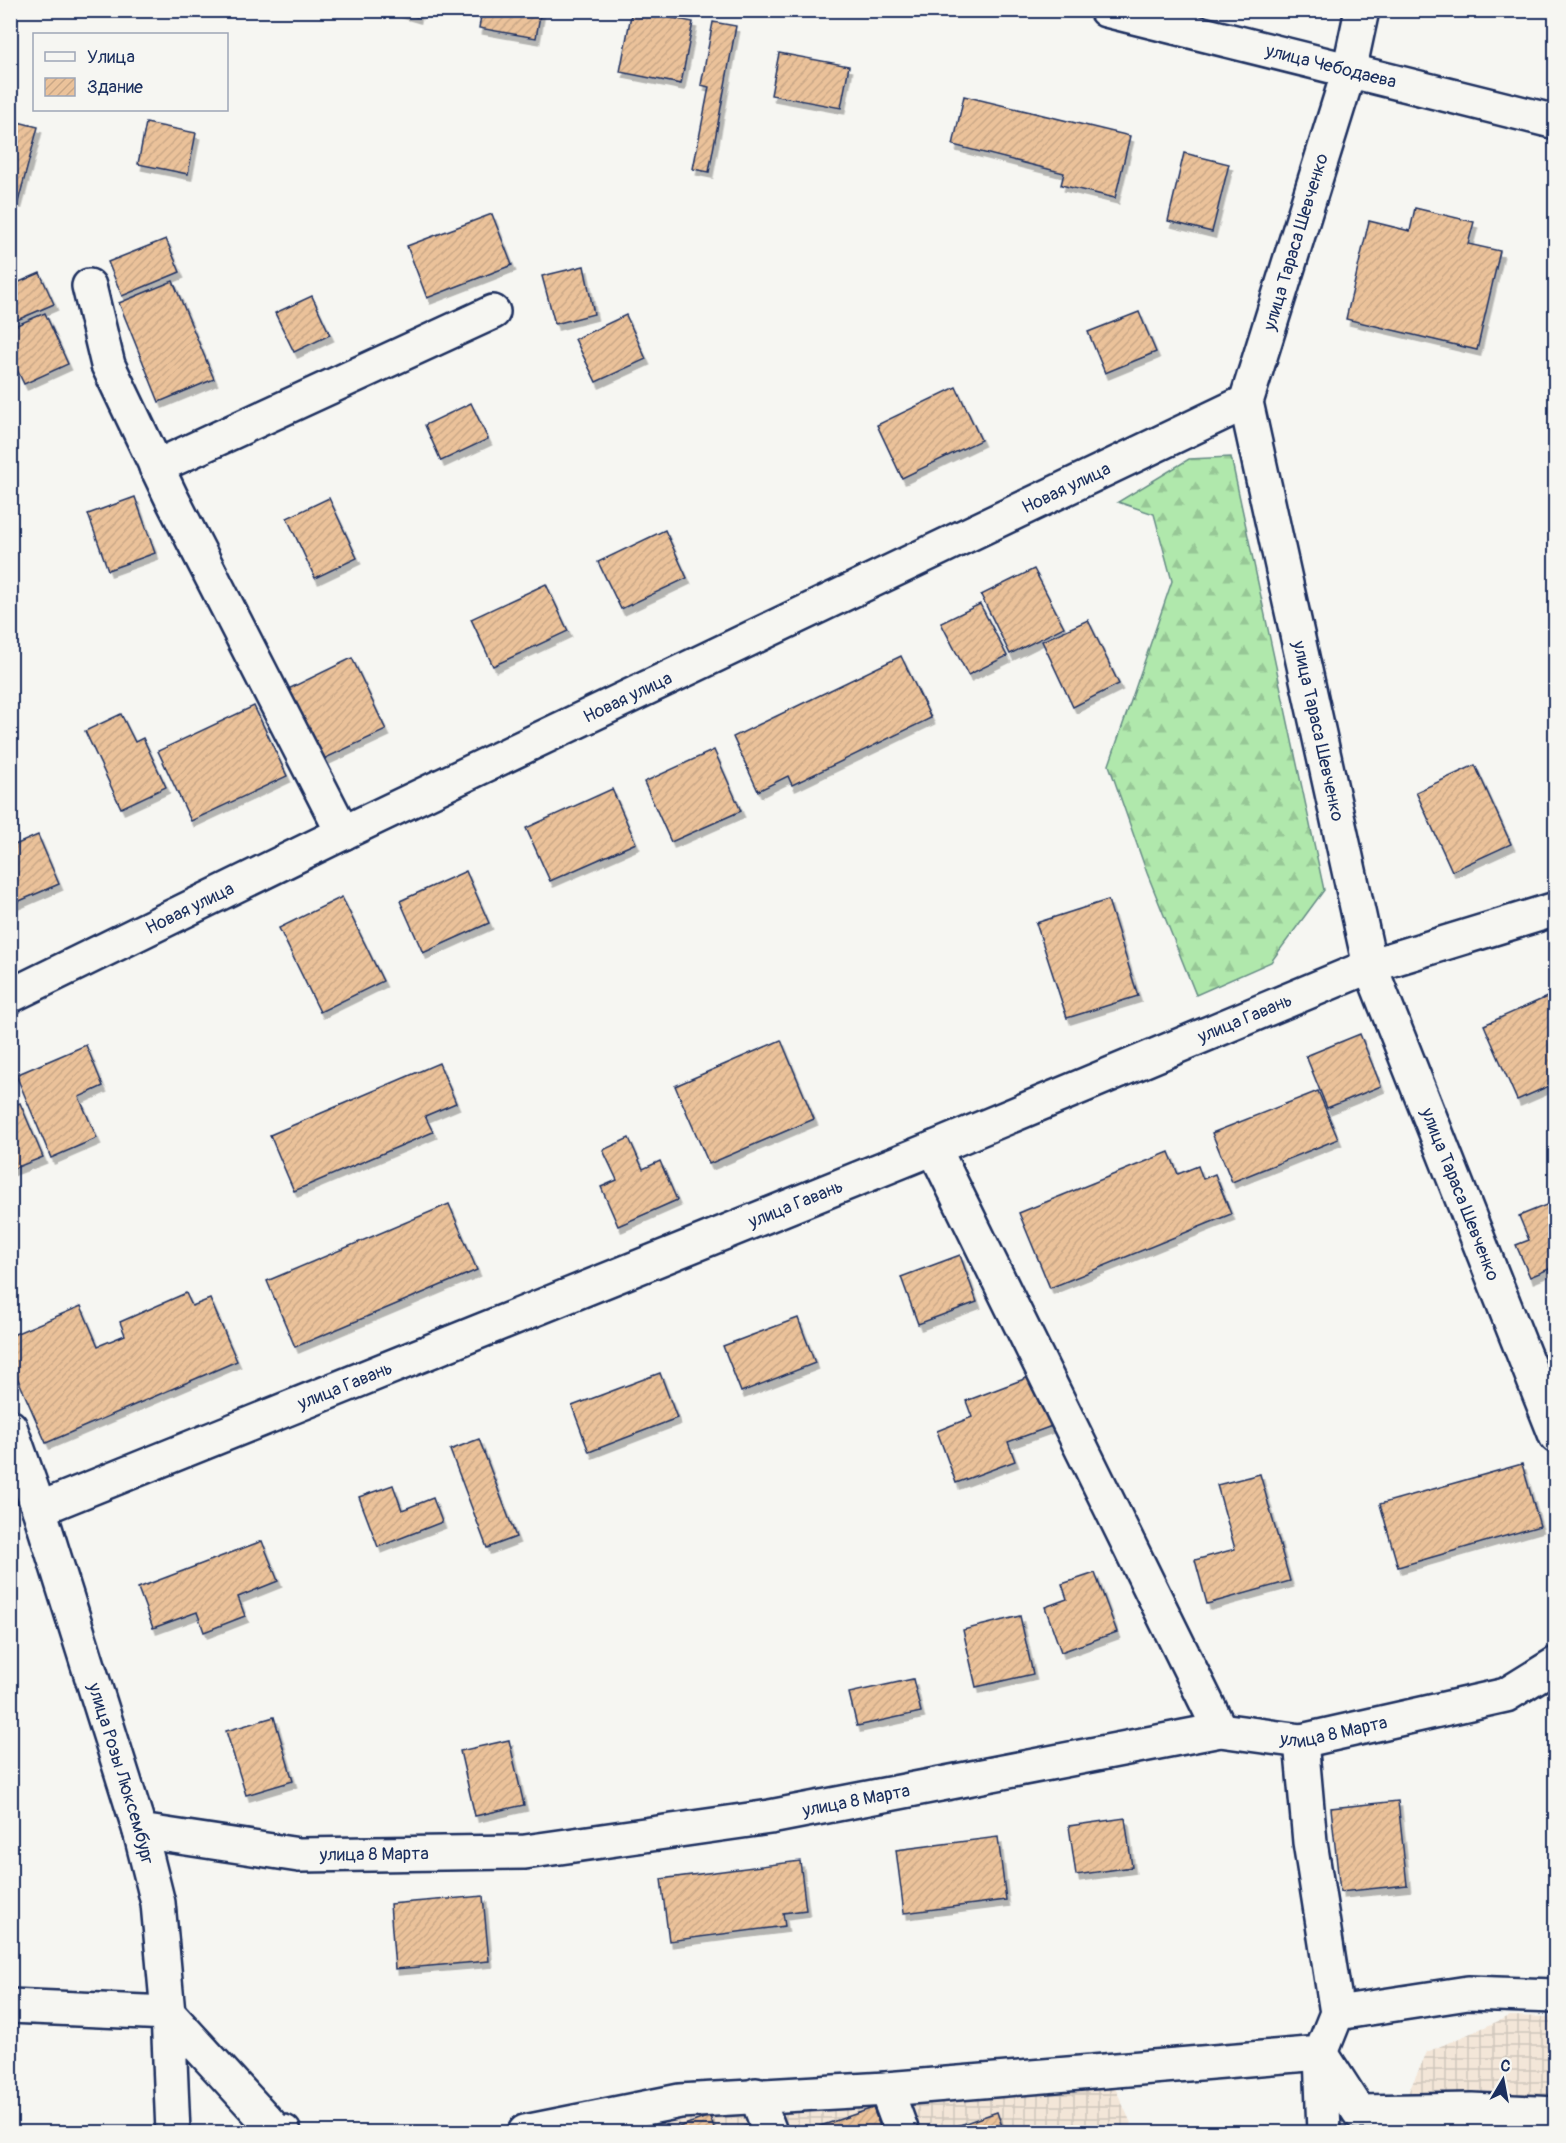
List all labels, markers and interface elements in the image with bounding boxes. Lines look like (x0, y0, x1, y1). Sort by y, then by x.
legend (33, 33, 228, 111)
street label: улица Чебодаева (1262, 38, 1399, 93)
text: Улица (87, 46, 135, 69)
text: Здание (87, 76, 143, 99)
street label: улица Тараса Шевченко (1258, 150, 1334, 334)
street label: Новая улица (1018, 457, 1114, 519)
street label: улица Тараса Шевченко (1287, 638, 1349, 824)
street label: Новая улица (579, 666, 676, 728)
street label: Новая улица (142, 877, 238, 939)
street label: улица Гавань (1193, 988, 1296, 1049)
street label: улица Тараса Шевченко (1415, 1104, 1505, 1284)
street label: улица Гавань (744, 1174, 847, 1234)
street label: улица Гавань (293, 1356, 396, 1415)
street label: улица Розы Люксембург (82, 1679, 159, 1866)
street label: улица 8 Марта (1278, 1710, 1389, 1753)
street label: улица 8 Марта (799, 1779, 912, 1822)
street label: улица 8 Марта (319, 1842, 429, 1866)
north arrow (1473, 2050, 1533, 2110)
text: С (1499, 2056, 1512, 2077)

